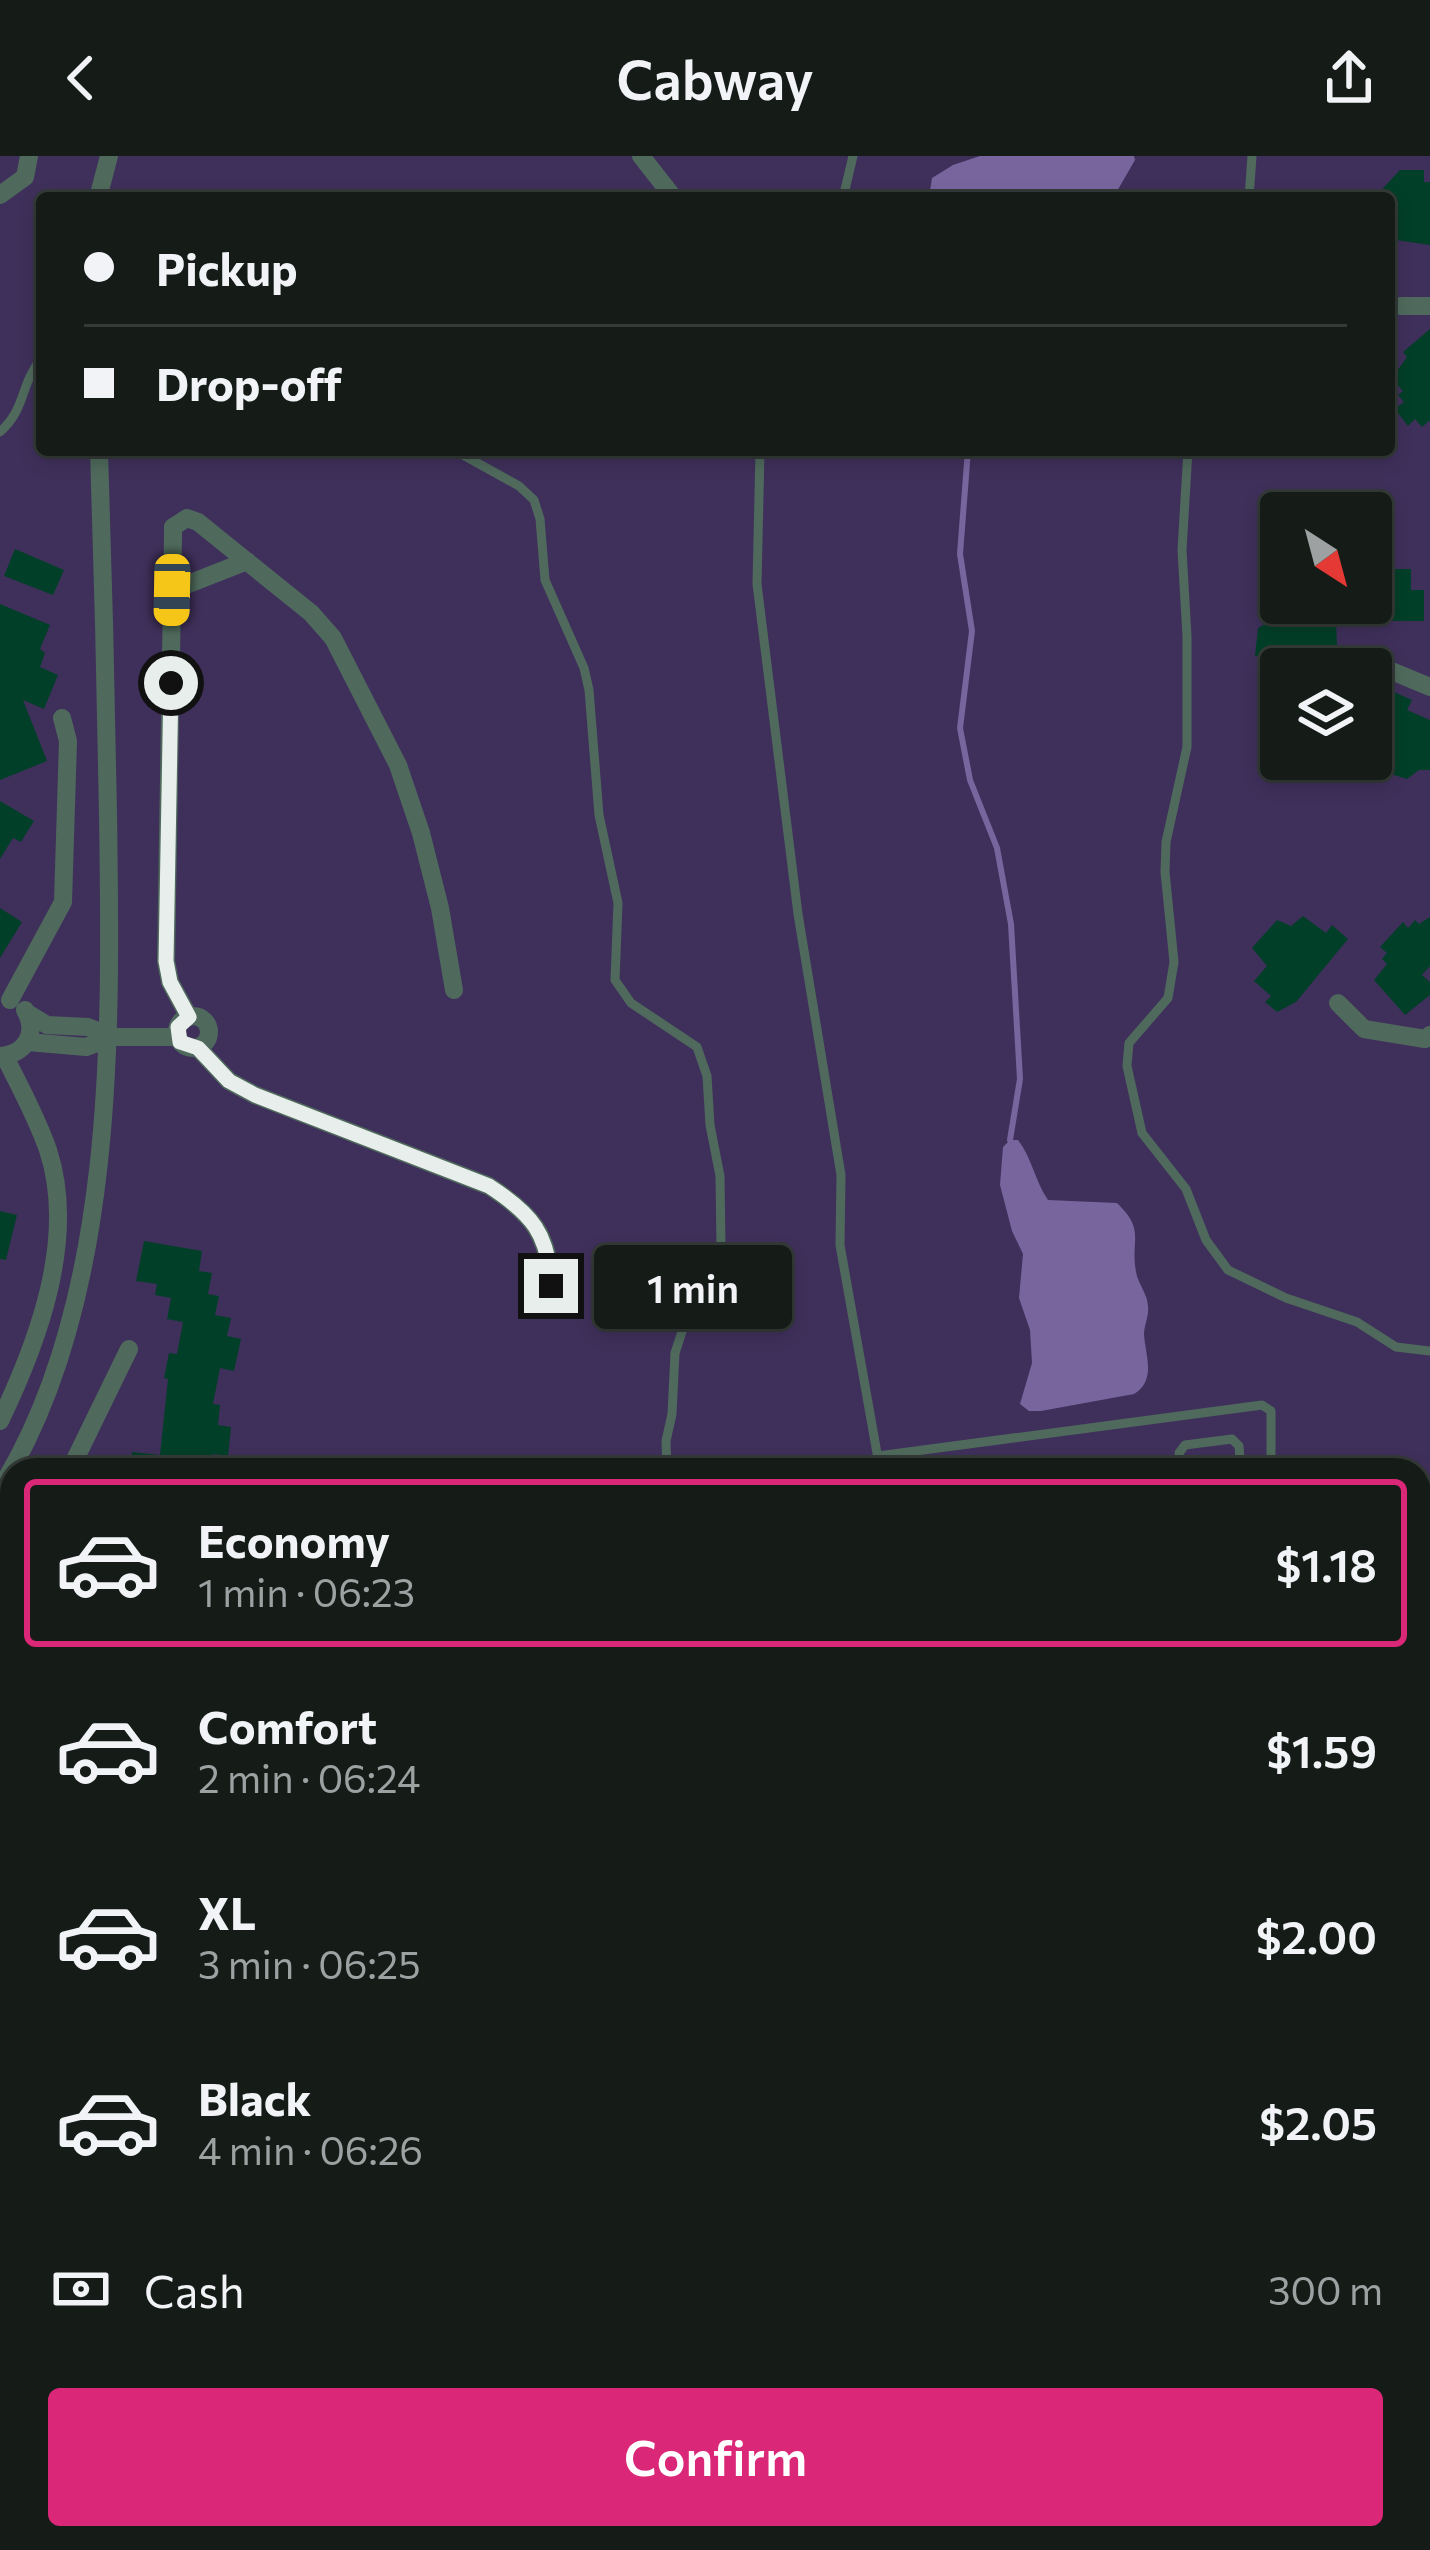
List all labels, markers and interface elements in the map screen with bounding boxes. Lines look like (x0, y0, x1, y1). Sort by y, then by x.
icon: back (48, 45, 114, 111)
text: Cabway (616, 45, 814, 111)
icon: share (1316, 45, 1382, 111)
text: Pickup (156, 240, 298, 295)
text: Drop-off (156, 355, 342, 410)
north arrow (1260, 492, 1392, 624)
map controls (1260, 492, 1392, 780)
car (153, 554, 191, 626)
button: layers (1260, 648, 1392, 780)
route start (144, 656, 198, 710)
callout: 1 min (593, 1244, 791, 1328)
route end (524, 1259, 578, 1313)
text: 1 min (647, 1263, 739, 1311)
icon: car (54, 1509, 162, 1617)
text: Economy (198, 1512, 390, 1567)
text: $1.18 (1276, 1536, 1377, 1591)
text: 1 min · 06:23 (198, 1567, 415, 1615)
icon: car (54, 1695, 162, 1803)
text: Comfort (198, 1698, 377, 1753)
text: $1.59 (1266, 1722, 1377, 1777)
text: 2 min · 06:24 (198, 1753, 420, 1801)
icon: car (54, 1881, 162, 1989)
text: XL (198, 1884, 256, 1939)
text: $2.00 (1256, 1908, 1377, 1963)
text: 3 min · 06:25 (198, 1939, 421, 1987)
icon: car (54, 2067, 162, 2175)
text: Black (198, 2070, 311, 2125)
text: $2.05 (1259, 2094, 1377, 2149)
text: 4 min · 06:26 (198, 2125, 423, 2173)
icon: cash (48, 2256, 114, 2322)
text: Cash (144, 2262, 245, 2317)
text: 300 m (1268, 2265, 1383, 2313)
button: Confirm (48, 2388, 1383, 2526)

